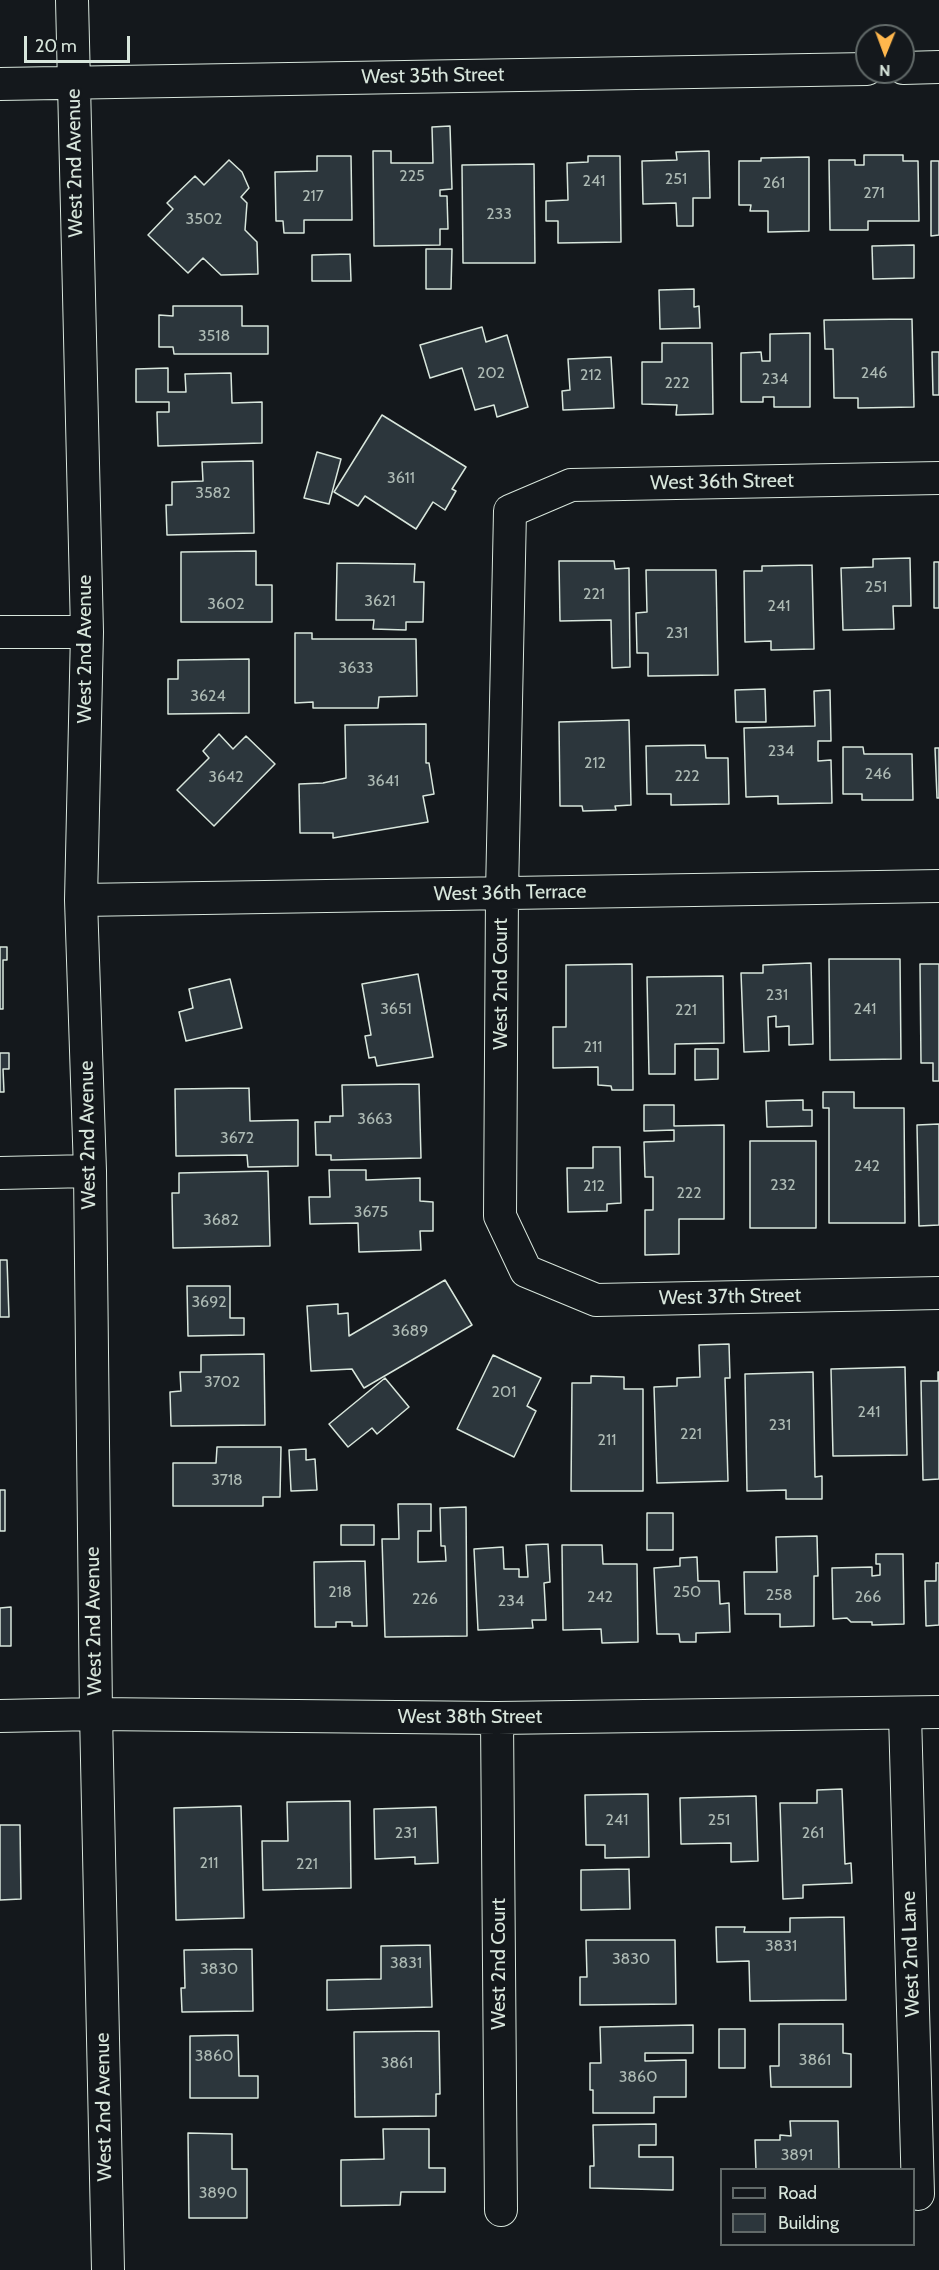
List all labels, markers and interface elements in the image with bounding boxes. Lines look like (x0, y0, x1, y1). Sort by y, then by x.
scale bar (27, 24, 134, 62)
north arrow (855, 24, 915, 84)
text: 20 m (35, 35, 77, 57)
text: N (879, 61, 891, 80)
street label: West 35th Street (361, 63, 505, 89)
street label: West 2nd Avenue (62, 89, 88, 237)
house number: 225 (399, 166, 425, 186)
house number: 251 (665, 169, 687, 189)
house number: 241 (583, 171, 605, 191)
house number: 261 (763, 173, 785, 193)
house number: 271 (863, 183, 885, 203)
house number: 217 (302, 186, 324, 206)
house number: 233 (486, 204, 512, 224)
house number: 3502 (186, 209, 222, 229)
house number: 3518 (198, 326, 230, 346)
house number: 202 (477, 363, 505, 383)
house number: 246 (861, 363, 887, 383)
house number: 212 (580, 365, 602, 385)
house number: 234 (762, 369, 788, 389)
house number: 222 (664, 373, 690, 393)
house number: 3611 (387, 468, 415, 488)
street label: West 36th Street (650, 469, 794, 495)
house number: 3582 (195, 483, 231, 503)
street label: West 2nd Avenue (73, 575, 97, 723)
house number: 251 (865, 577, 887, 597)
house number: 221 (583, 584, 605, 604)
house number: 3621 (364, 591, 396, 611)
house number: 3602 (207, 594, 245, 614)
house number: 241 (768, 596, 790, 616)
house number: 231 (666, 623, 688, 643)
house number: 3633 (338, 658, 374, 678)
house number: 3624 (190, 686, 226, 706)
house number: 234 (768, 741, 794, 761)
house number: 212 (584, 753, 606, 773)
house number: 246 (865, 764, 891, 784)
house number: 222 (674, 766, 700, 786)
house number: 3642 (208, 767, 244, 787)
house number: 3641 (367, 771, 399, 791)
street label: West 36th Terrace (433, 880, 587, 906)
street label: West 2nd Court (489, 918, 513, 1050)
house number: 231 (766, 985, 788, 1005)
house number: 3651 (380, 999, 412, 1019)
house number: 241 (854, 999, 876, 1019)
house number: 221 (675, 1000, 697, 1020)
house number: 211 (584, 1037, 602, 1057)
street label: West 2nd Avenue (75, 1061, 101, 1209)
house number: 3663 (357, 1109, 393, 1129)
house number: 3672 (220, 1128, 254, 1148)
house number: 242 (854, 1156, 880, 1176)
house number: 232 (770, 1175, 796, 1195)
house number: 212 (583, 1176, 605, 1196)
house number: 222 (676, 1183, 702, 1203)
house number: 3675 (354, 1202, 388, 1222)
house number: 3682 (203, 1210, 239, 1230)
street label: West 37th Street (659, 1284, 801, 1310)
house number: 3692 (191, 1292, 227, 1312)
house number: 3689 (392, 1321, 428, 1341)
house number: 3702 (204, 1372, 240, 1392)
house number: 201 (492, 1382, 516, 1402)
house number: 241 (858, 1402, 880, 1422)
house number: 231 (769, 1415, 791, 1435)
house number: 221 (680, 1424, 702, 1444)
house number: 211 (598, 1430, 616, 1450)
house number: 3718 (211, 1470, 243, 1490)
street label: West 2nd Avenue (81, 1547, 107, 1695)
house number: 218 (328, 1582, 352, 1602)
house number: 250 (673, 1582, 701, 1602)
house number: 258 (766, 1585, 792, 1605)
house number: 242 (587, 1587, 613, 1607)
house number: 266 (855, 1587, 881, 1607)
house number: 226 (412, 1589, 438, 1609)
house number: 234 (498, 1591, 524, 1611)
street label: West 38th Street (398, 1705, 542, 1729)
house number: 241 (606, 1810, 628, 1830)
house number: 251 (708, 1810, 730, 1830)
house number: 231 (395, 1823, 417, 1843)
house number: 261 (802, 1823, 824, 1843)
house number: 211 (200, 1853, 218, 1873)
house number: 221 (296, 1854, 318, 1874)
street label: West 2nd Lane (897, 1891, 925, 2017)
street label: West 2nd Court (487, 1898, 511, 2030)
house number: 3831 (765, 1936, 797, 1956)
house number: 3830 (612, 1949, 650, 1969)
house number: 3831 (390, 1953, 422, 1973)
house number: 3830 (200, 1959, 238, 1979)
street label: West 2nd Avenue (91, 2033, 117, 2181)
house number: 3860 (195, 2046, 233, 2066)
house number: 3861 (799, 2050, 831, 2070)
house number: 3861 (381, 2053, 413, 2073)
house number: 3860 (619, 2067, 657, 2087)
house number: 3891 (781, 2145, 813, 2165)
legend (720, 2168, 915, 2246)
text: Road (778, 2182, 817, 2204)
house number: 3890 (199, 2183, 237, 2203)
text: Building (778, 2212, 839, 2234)

